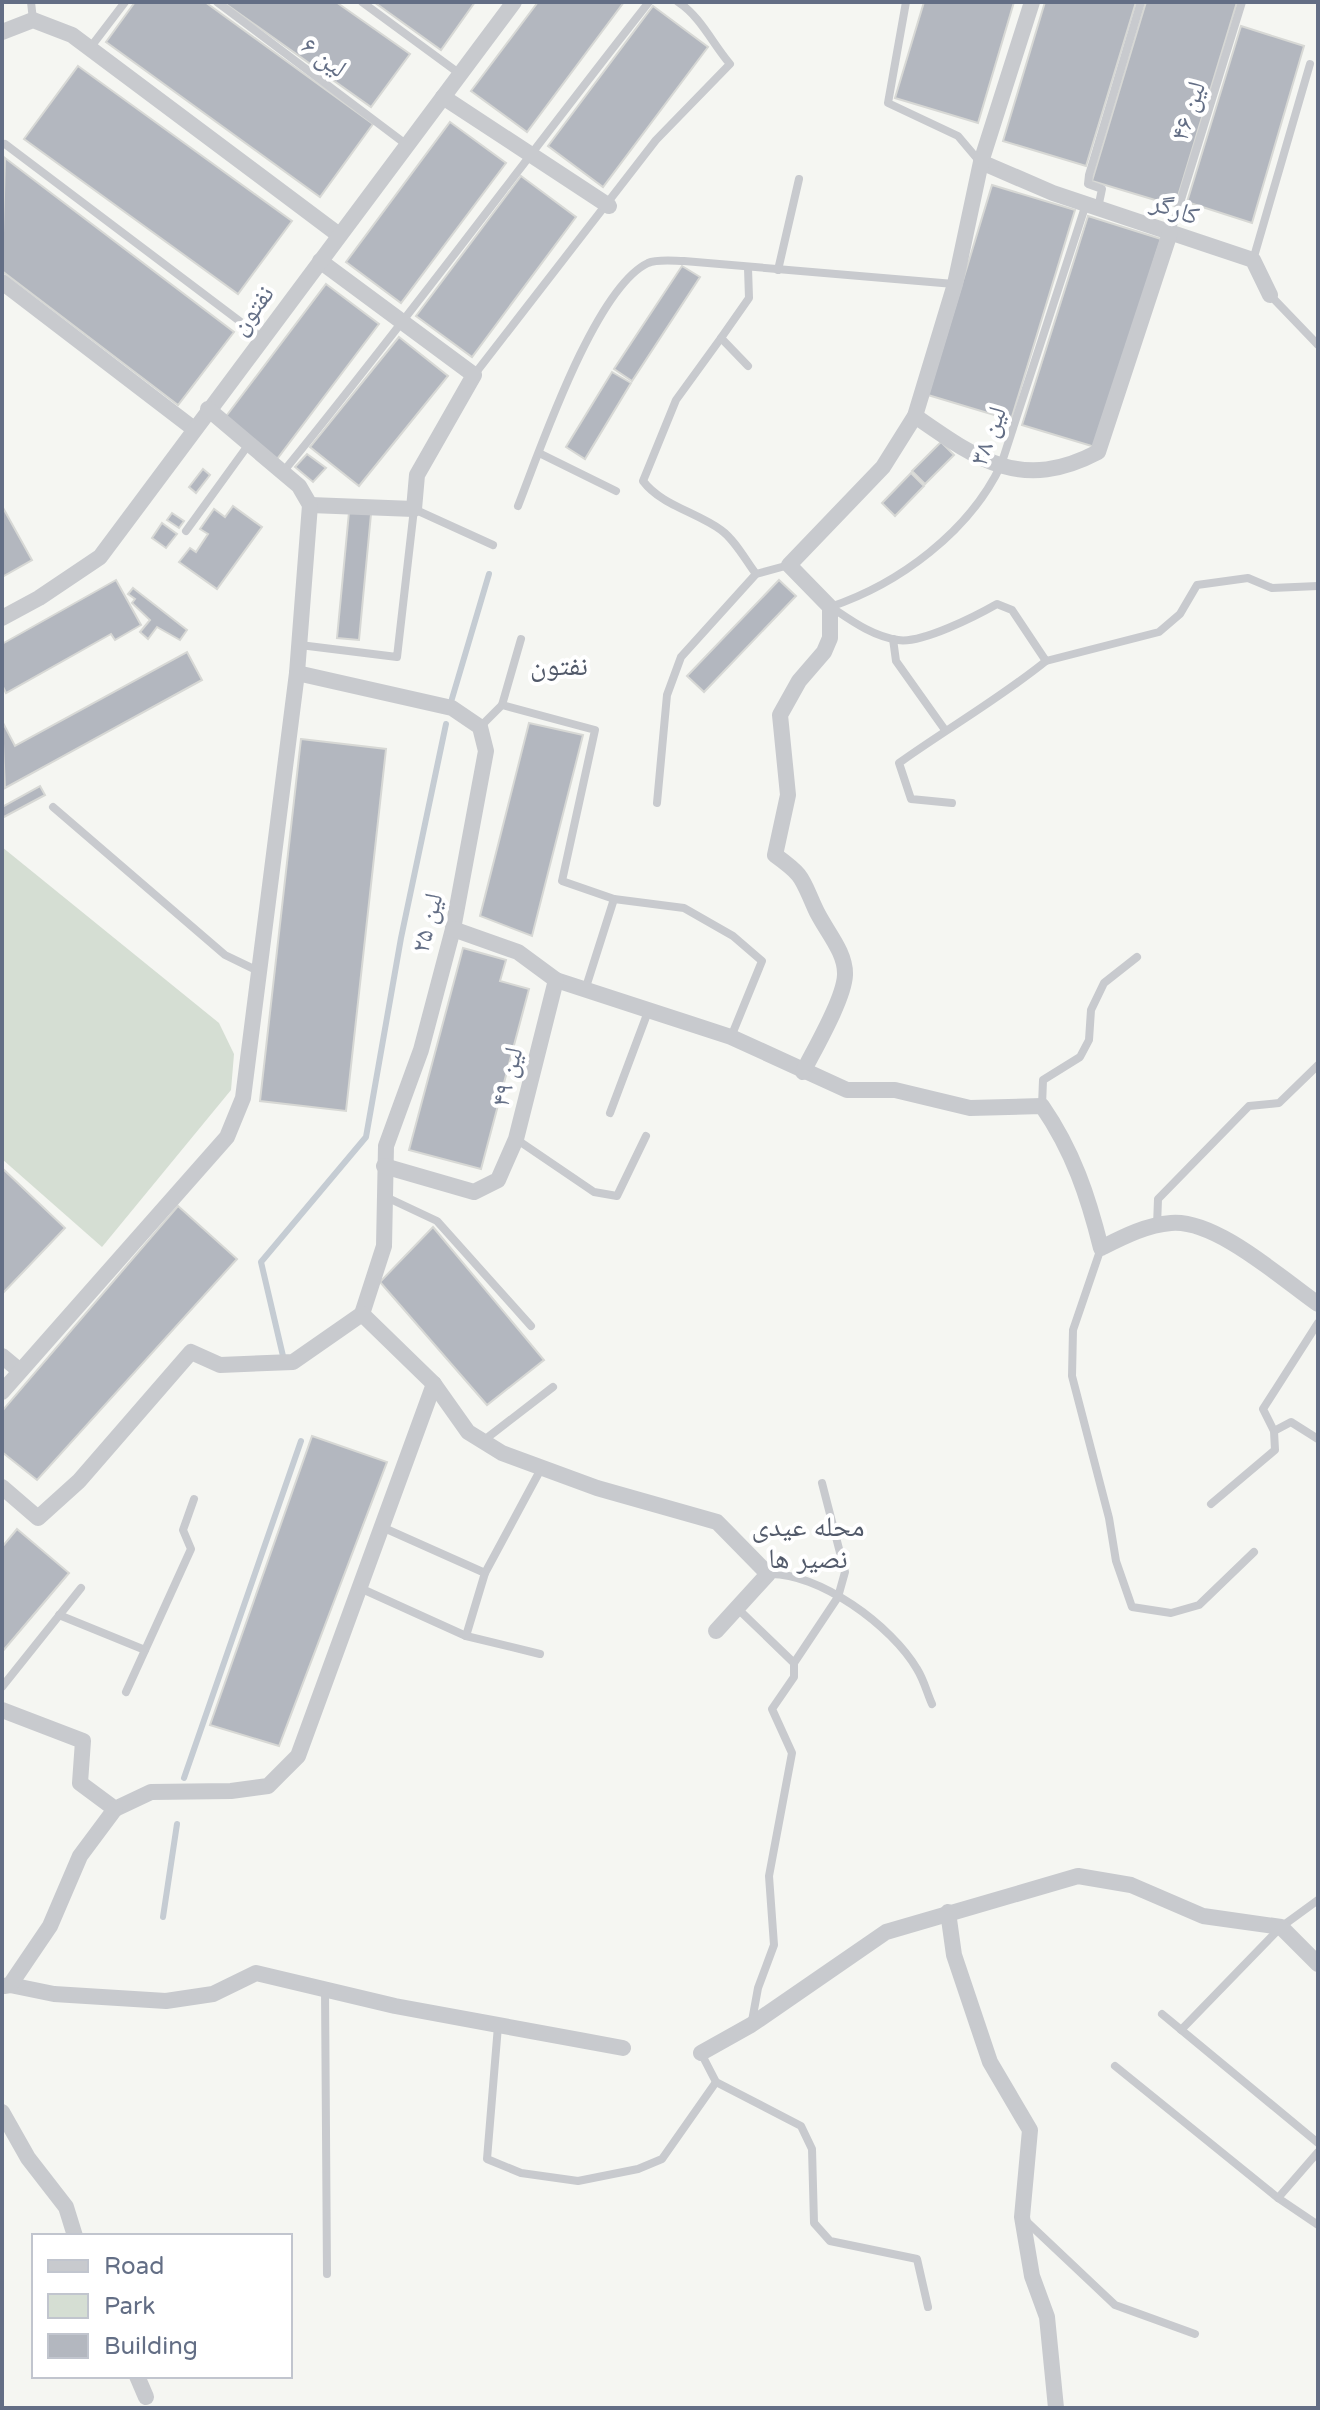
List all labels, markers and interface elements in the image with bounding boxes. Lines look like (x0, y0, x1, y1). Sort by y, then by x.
street label: لین ۶ (295, 30, 353, 84)
street label: لین ۴۶ (1164, 78, 1212, 144)
street label: کارگر (1146, 186, 1203, 232)
street label: نفتون (223, 279, 281, 341)
street label: لین ۳۸ (963, 402, 1013, 470)
district label: نفتون (530, 649, 588, 683)
street label: لین ۲۵ (405, 890, 449, 956)
street label: لین ۴۹ (485, 1044, 529, 1110)
district label: محله عیدی نصیر ها (751, 1510, 865, 1576)
legend (32, 2234, 292, 2378)
text: Road (104, 2252, 164, 2281)
text: Park (104, 2292, 155, 2321)
text: Building (104, 2332, 198, 2361)

